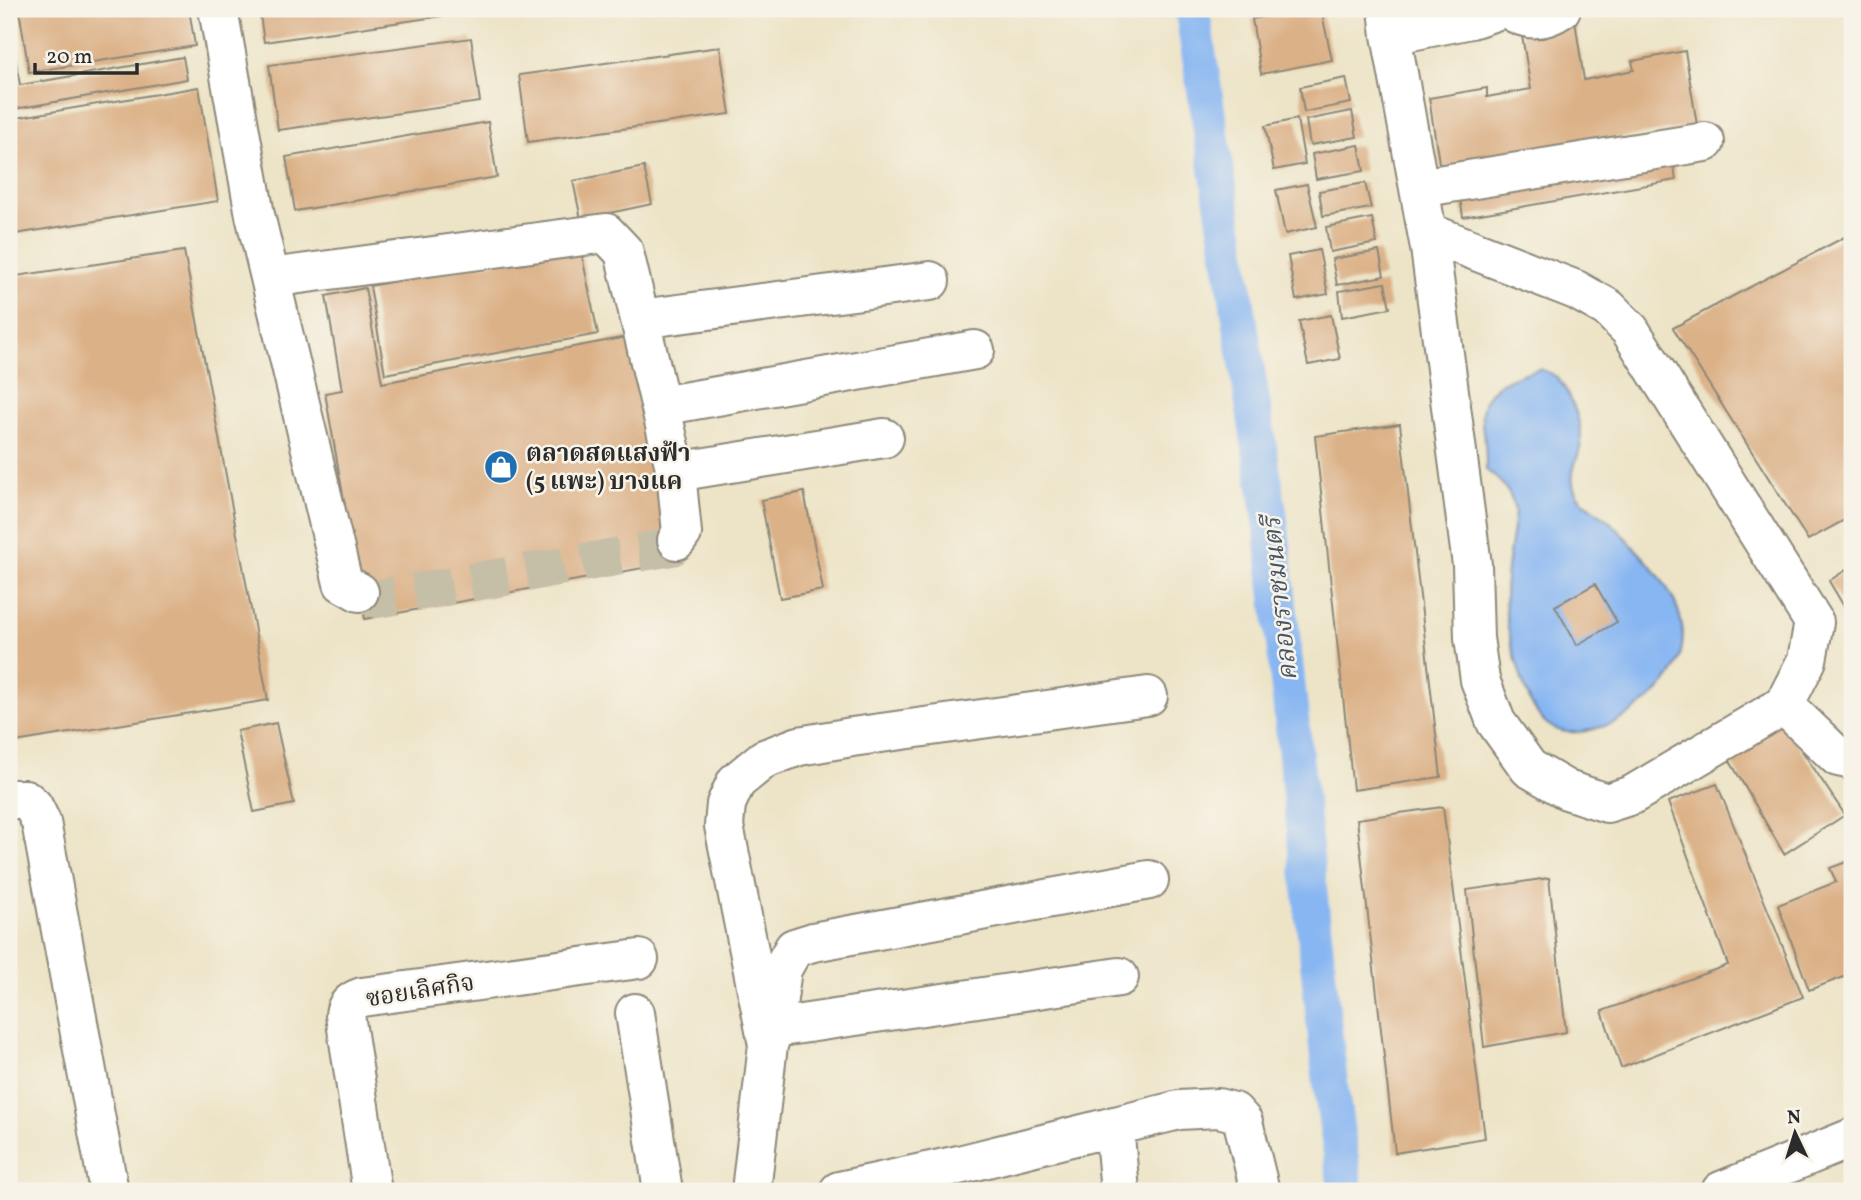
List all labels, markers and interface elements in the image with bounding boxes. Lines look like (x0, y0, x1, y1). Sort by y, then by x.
scale bar (35, 32, 136, 76)
text: 20 m (46, 43, 92, 72)
place label: ตลาดสดแสงฟ้า (5 แพะ) บางแค (526, 438, 691, 500)
shop icon: ตลาดสดแสงฟ้า (5 แพะ) บางแค (482, 448, 520, 486)
water label: คลองราชมนตรี (1254, 511, 1307, 683)
street label: ซอยเลิศกิจ (364, 967, 477, 1017)
north arrow (1759, 1098, 1829, 1168)
text: N (1786, 1105, 1802, 1131)

